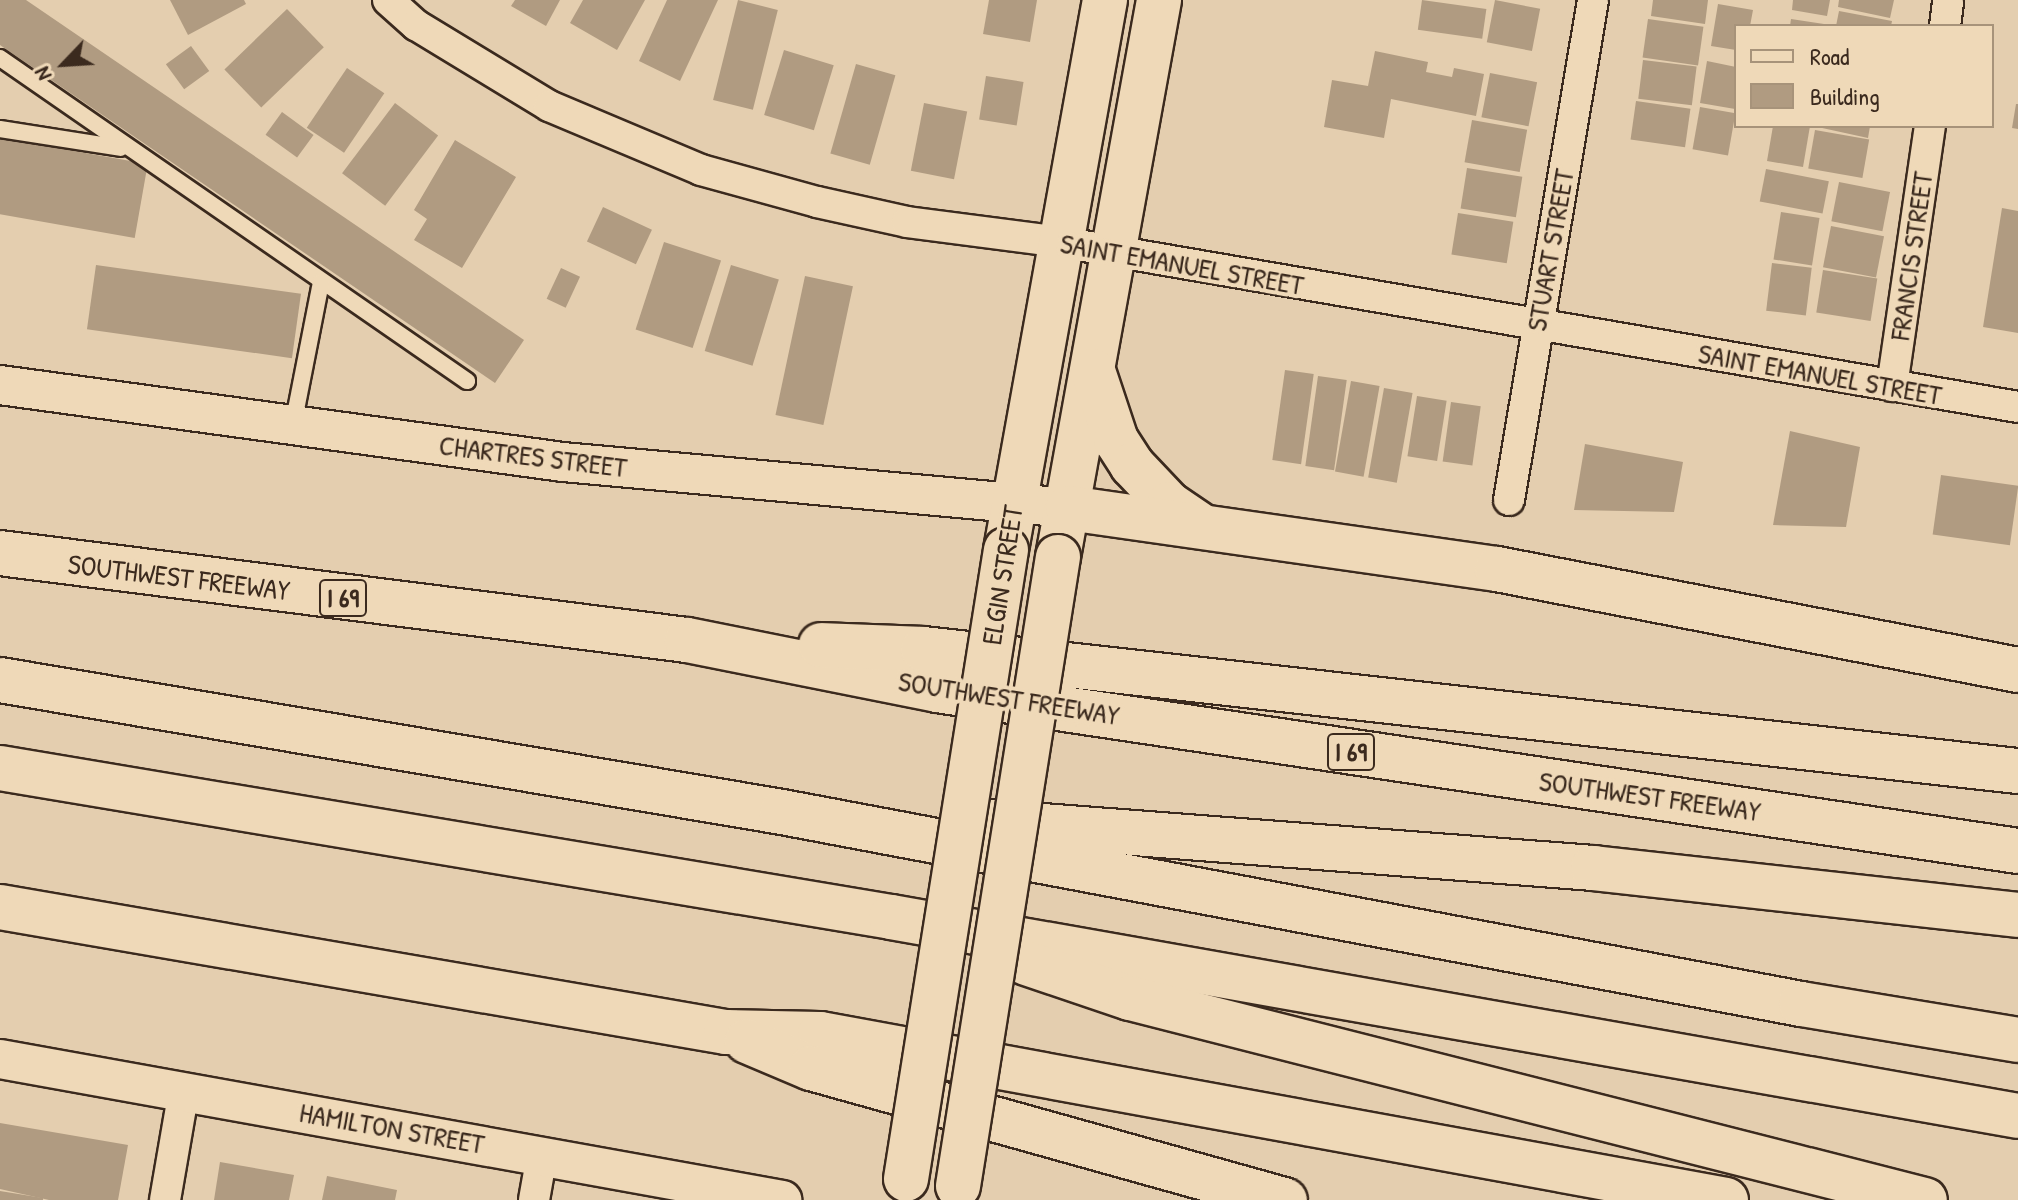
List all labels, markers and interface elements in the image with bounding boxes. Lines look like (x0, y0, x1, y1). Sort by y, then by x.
north arrow (24, 24, 104, 104)
legend (1734, 24, 1994, 128)
text: Road (1810, 40, 1849, 72)
text: N (26, 62, 58, 86)
text: Building (1810, 80, 1880, 112)
street label: STUART STREET (1519, 166, 1581, 334)
street label: FRANCIS STREET (1883, 170, 1939, 342)
street label: SAINT EMANUEL STREET (1058, 226, 1306, 302)
street label: SAINT EMANUEL STREET (1696, 336, 1944, 412)
street label: CHARTRES STREET (437, 428, 629, 484)
street label: ELGIN STREET (974, 503, 1030, 647)
street label: SOUTHWEST FREEWAY (66, 547, 292, 607)
road number: I 69 (317, 576, 369, 620)
street label: SOUTHWEST FREEWAY (896, 664, 1122, 732)
road number: I 69 (1325, 730, 1377, 774)
street label: SOUTHWEST FREEWAY (1537, 764, 1763, 828)
street label: HAMILTON STREET (297, 1095, 487, 1161)

